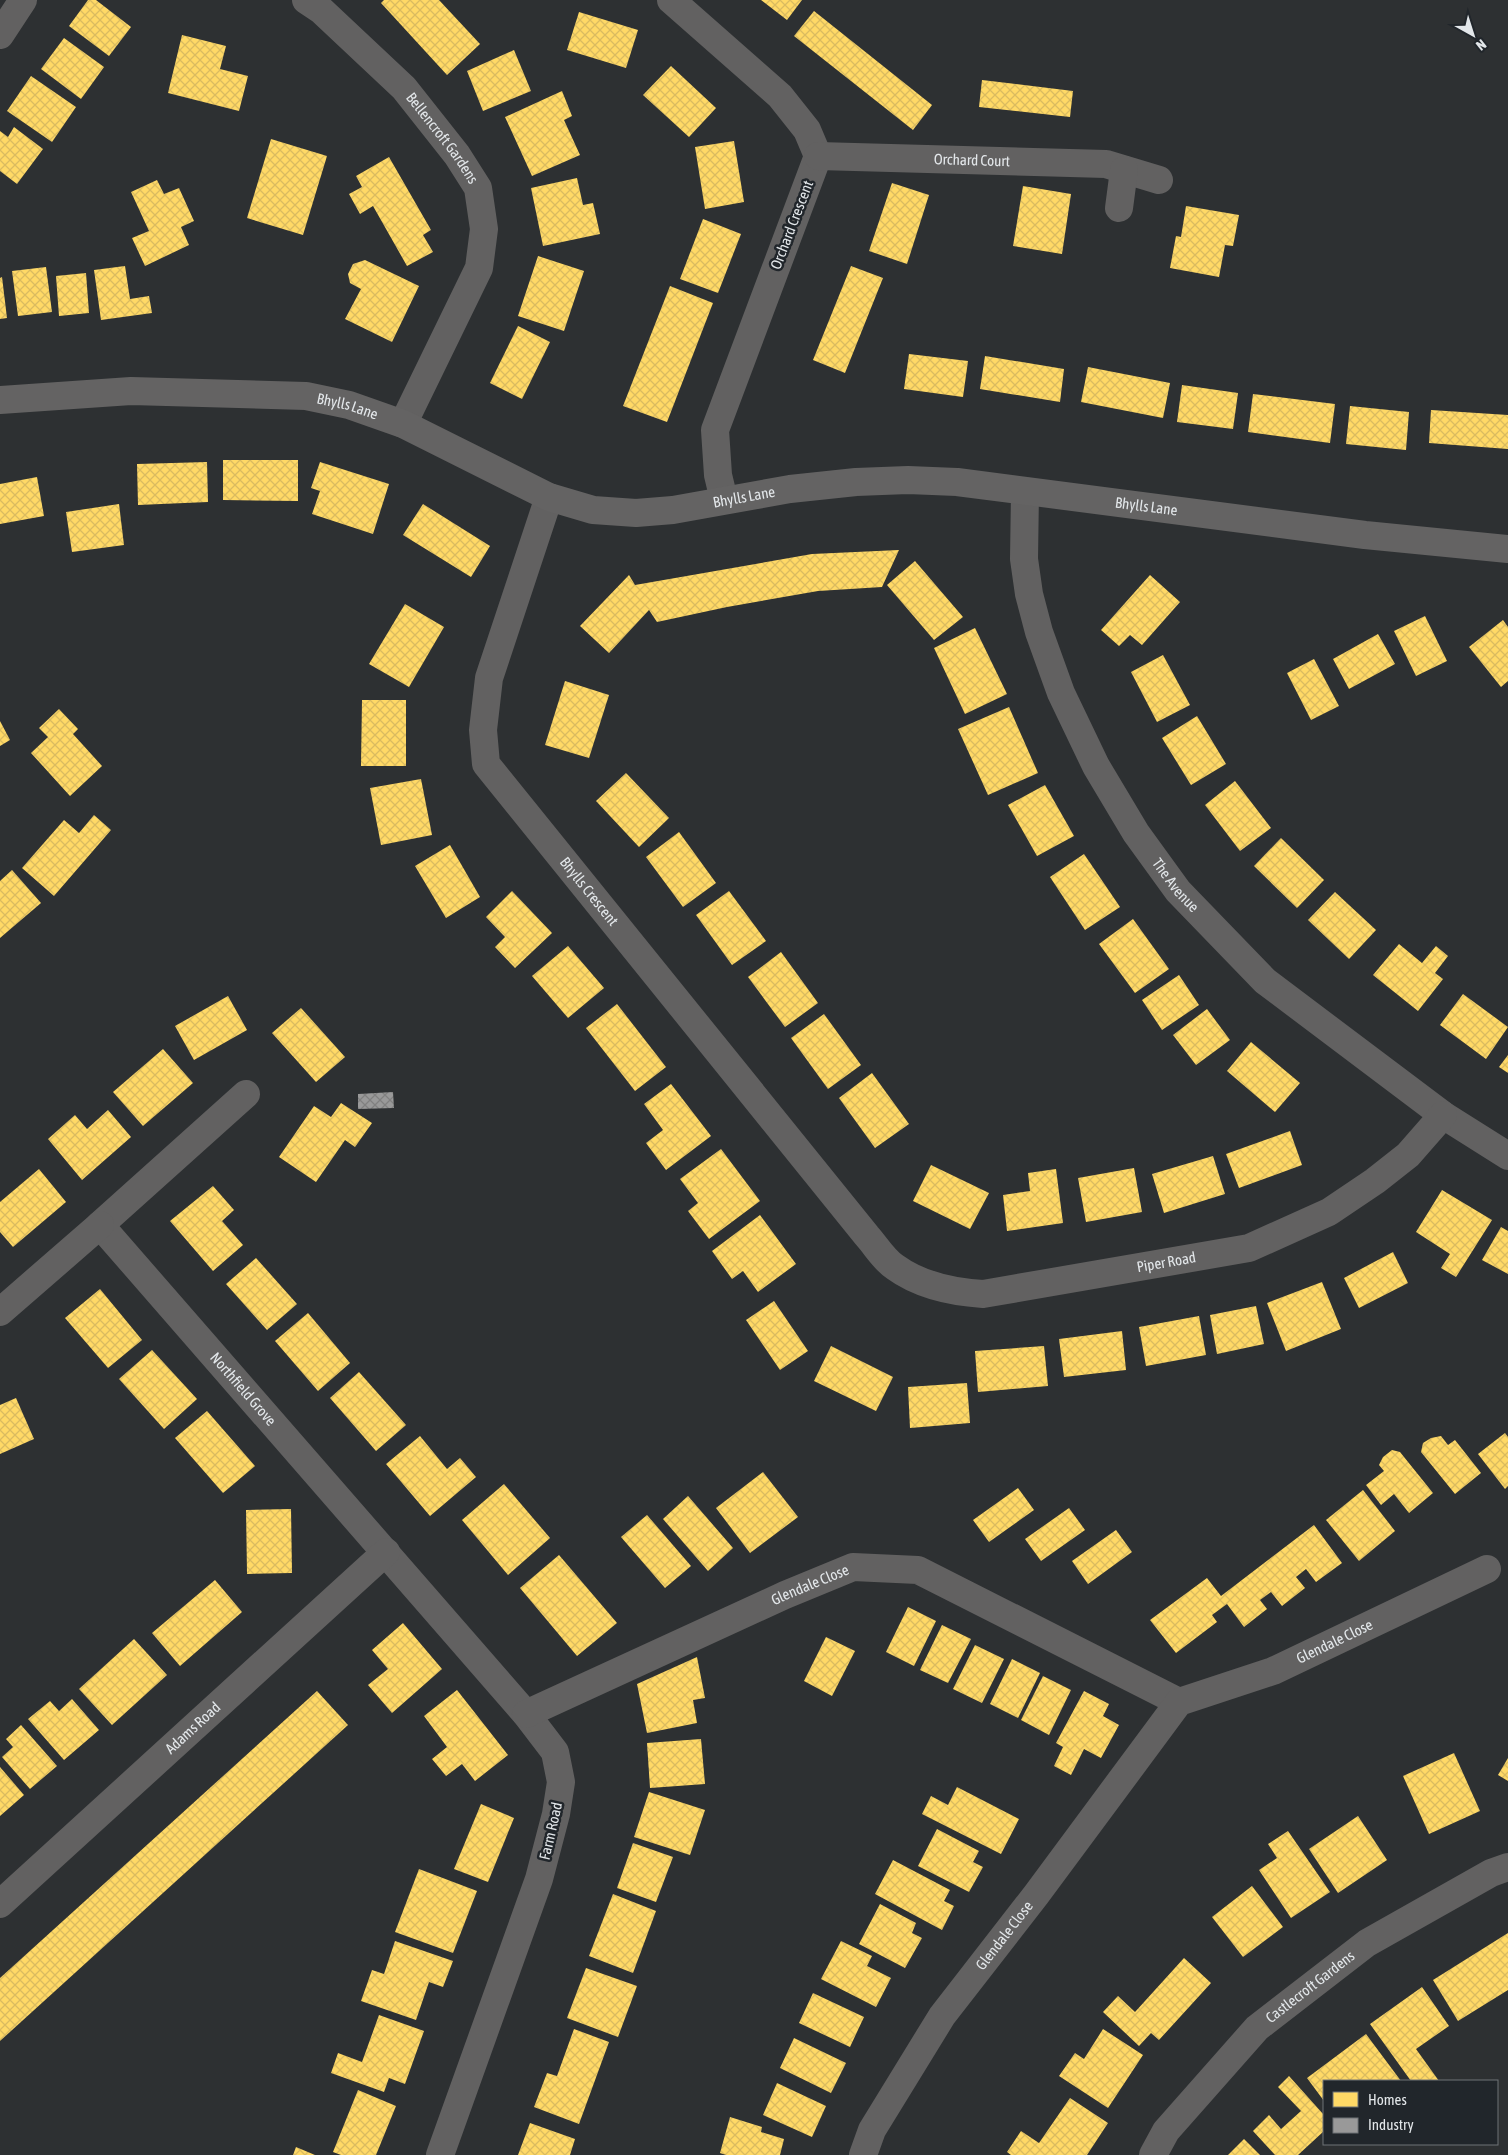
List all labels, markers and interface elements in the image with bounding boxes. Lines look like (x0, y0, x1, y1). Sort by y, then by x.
north arrow (1448, 10, 1498, 60)
text: N (1473, 36, 1489, 54)
street label: Bellencroft Gardens (403, 89, 482, 187)
street label: Orchard Court (934, 150, 1010, 169)
street label: Orchard Crescent (767, 178, 816, 272)
street label: Bhylls Lane (315, 389, 381, 423)
street label: Bhylls Lane (711, 483, 776, 511)
street label: Bhylls Lane (1114, 494, 1179, 519)
street label: Bhylls Crescent (557, 853, 622, 929)
street label: The Avenue (1149, 855, 1203, 915)
street label: Piper Road (1135, 1248, 1197, 1275)
street label: Northfield Grove (207, 1349, 280, 1429)
street label: Glendale Close (768, 1561, 851, 1608)
street label: Glendale Close (1294, 1616, 1375, 1667)
street label: Adams Road (162, 1698, 223, 1757)
street label: Farm Road (536, 1800, 565, 1861)
street label: Glendale Close (972, 1897, 1036, 1973)
street label: Castlecroft Gardens (1262, 1947, 1358, 2026)
legend (1323, 2080, 1498, 2145)
text: Homes (1368, 2091, 1407, 2108)
text: Industry (1368, 2116, 1414, 2133)

